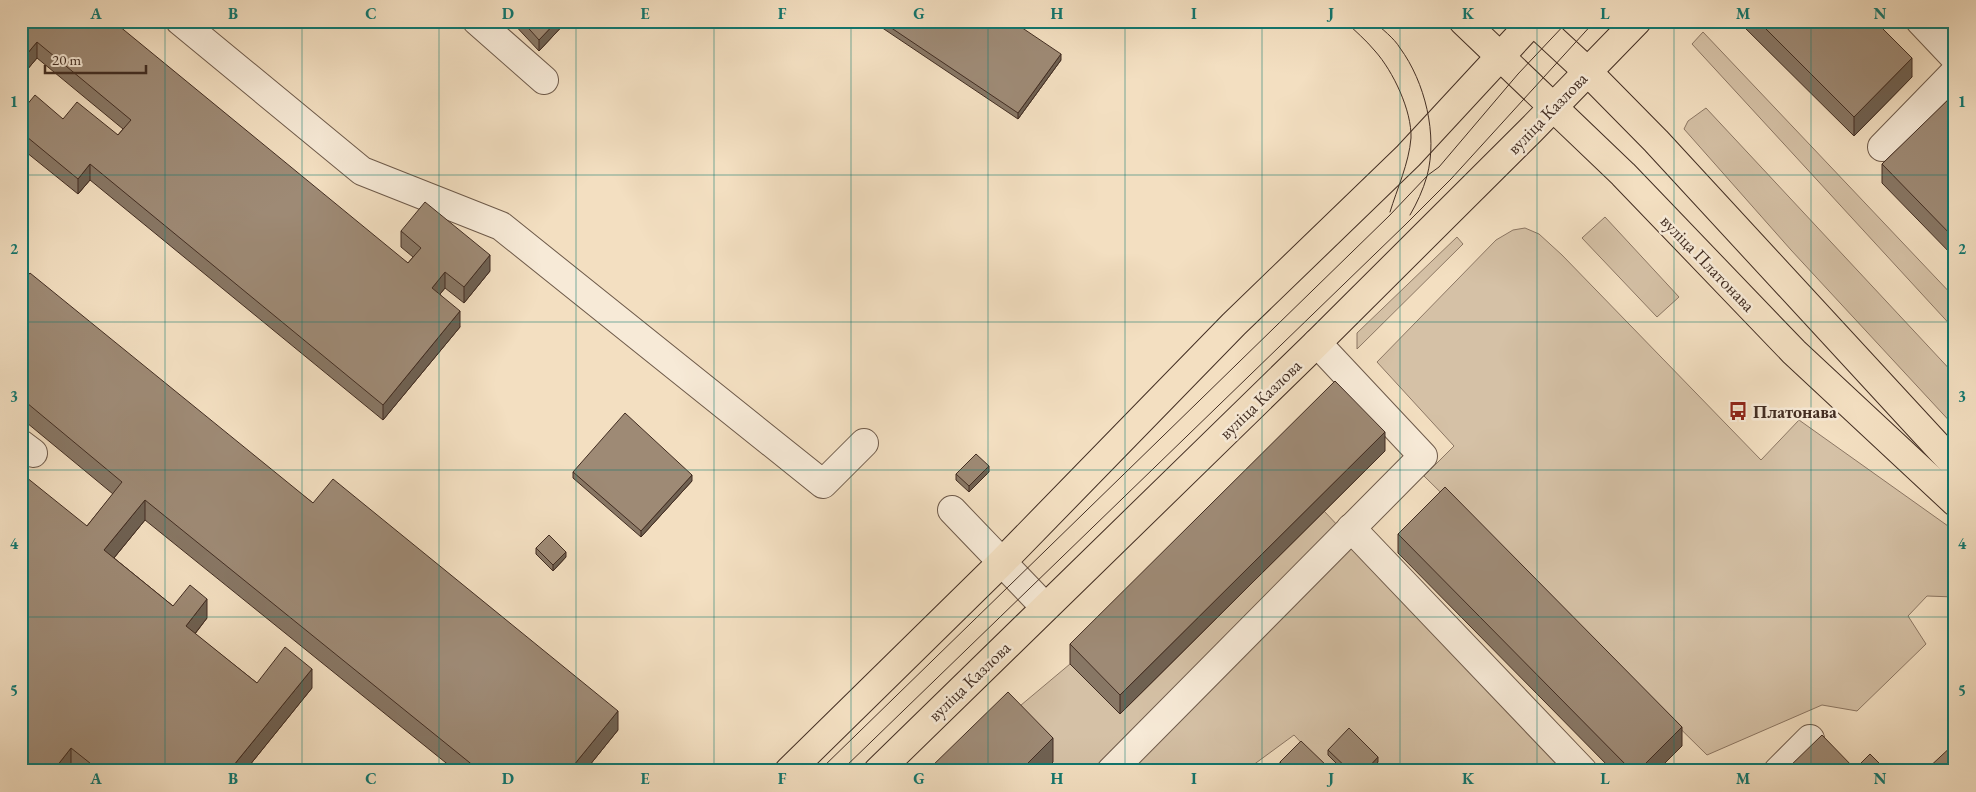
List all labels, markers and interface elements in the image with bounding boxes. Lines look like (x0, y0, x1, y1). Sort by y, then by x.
text: A (89, 3, 102, 24)
text: B (228, 3, 238, 24)
text: C (365, 3, 377, 24)
text: D (502, 3, 514, 24)
text: E (640, 3, 650, 24)
text: F (778, 3, 787, 24)
text: G (913, 3, 925, 24)
text: H (1051, 3, 1064, 24)
text: I (1191, 3, 1197, 24)
text: J (1326, 3, 1334, 24)
text: K (1462, 3, 1475, 24)
text: L (1600, 3, 1610, 24)
text: M (1736, 3, 1751, 24)
text: N (1874, 3, 1887, 24)
scale bar (45, 42, 146, 74)
text: 20 m (52, 50, 81, 69)
street label: вуліца Казлова (1502, 66, 1593, 159)
text: 1 (10, 91, 18, 112)
text: 1 (1958, 91, 1966, 112)
street label: вуліца Платонава (1656, 210, 1761, 317)
text: 2 (10, 238, 19, 259)
text: 2 (1958, 238, 1967, 259)
street label: вуліца Казлова (1214, 353, 1307, 444)
text: 3 (10, 386, 18, 407)
text: 3 (1958, 386, 1966, 407)
bus stop icon: Платонава (1727, 400, 1749, 422)
place label: Платонава (1753, 400, 1837, 423)
text: 4 (10, 533, 19, 554)
text: 4 (1958, 533, 1967, 554)
street label: вуліца Казлова (923, 635, 1016, 726)
text: 5 (10, 680, 18, 701)
text: 5 (1958, 680, 1966, 701)
text: A (89, 768, 102, 789)
text: B (228, 768, 238, 789)
text: C (365, 768, 377, 789)
text: D (502, 768, 514, 789)
text: E (640, 768, 650, 789)
text: F (778, 768, 787, 789)
text: G (913, 768, 925, 789)
text: H (1051, 768, 1064, 789)
text: I (1191, 768, 1197, 789)
text: J (1326, 768, 1334, 789)
text: K (1462, 768, 1475, 789)
text: L (1600, 768, 1610, 789)
text: M (1736, 768, 1751, 789)
text: N (1874, 768, 1887, 789)

